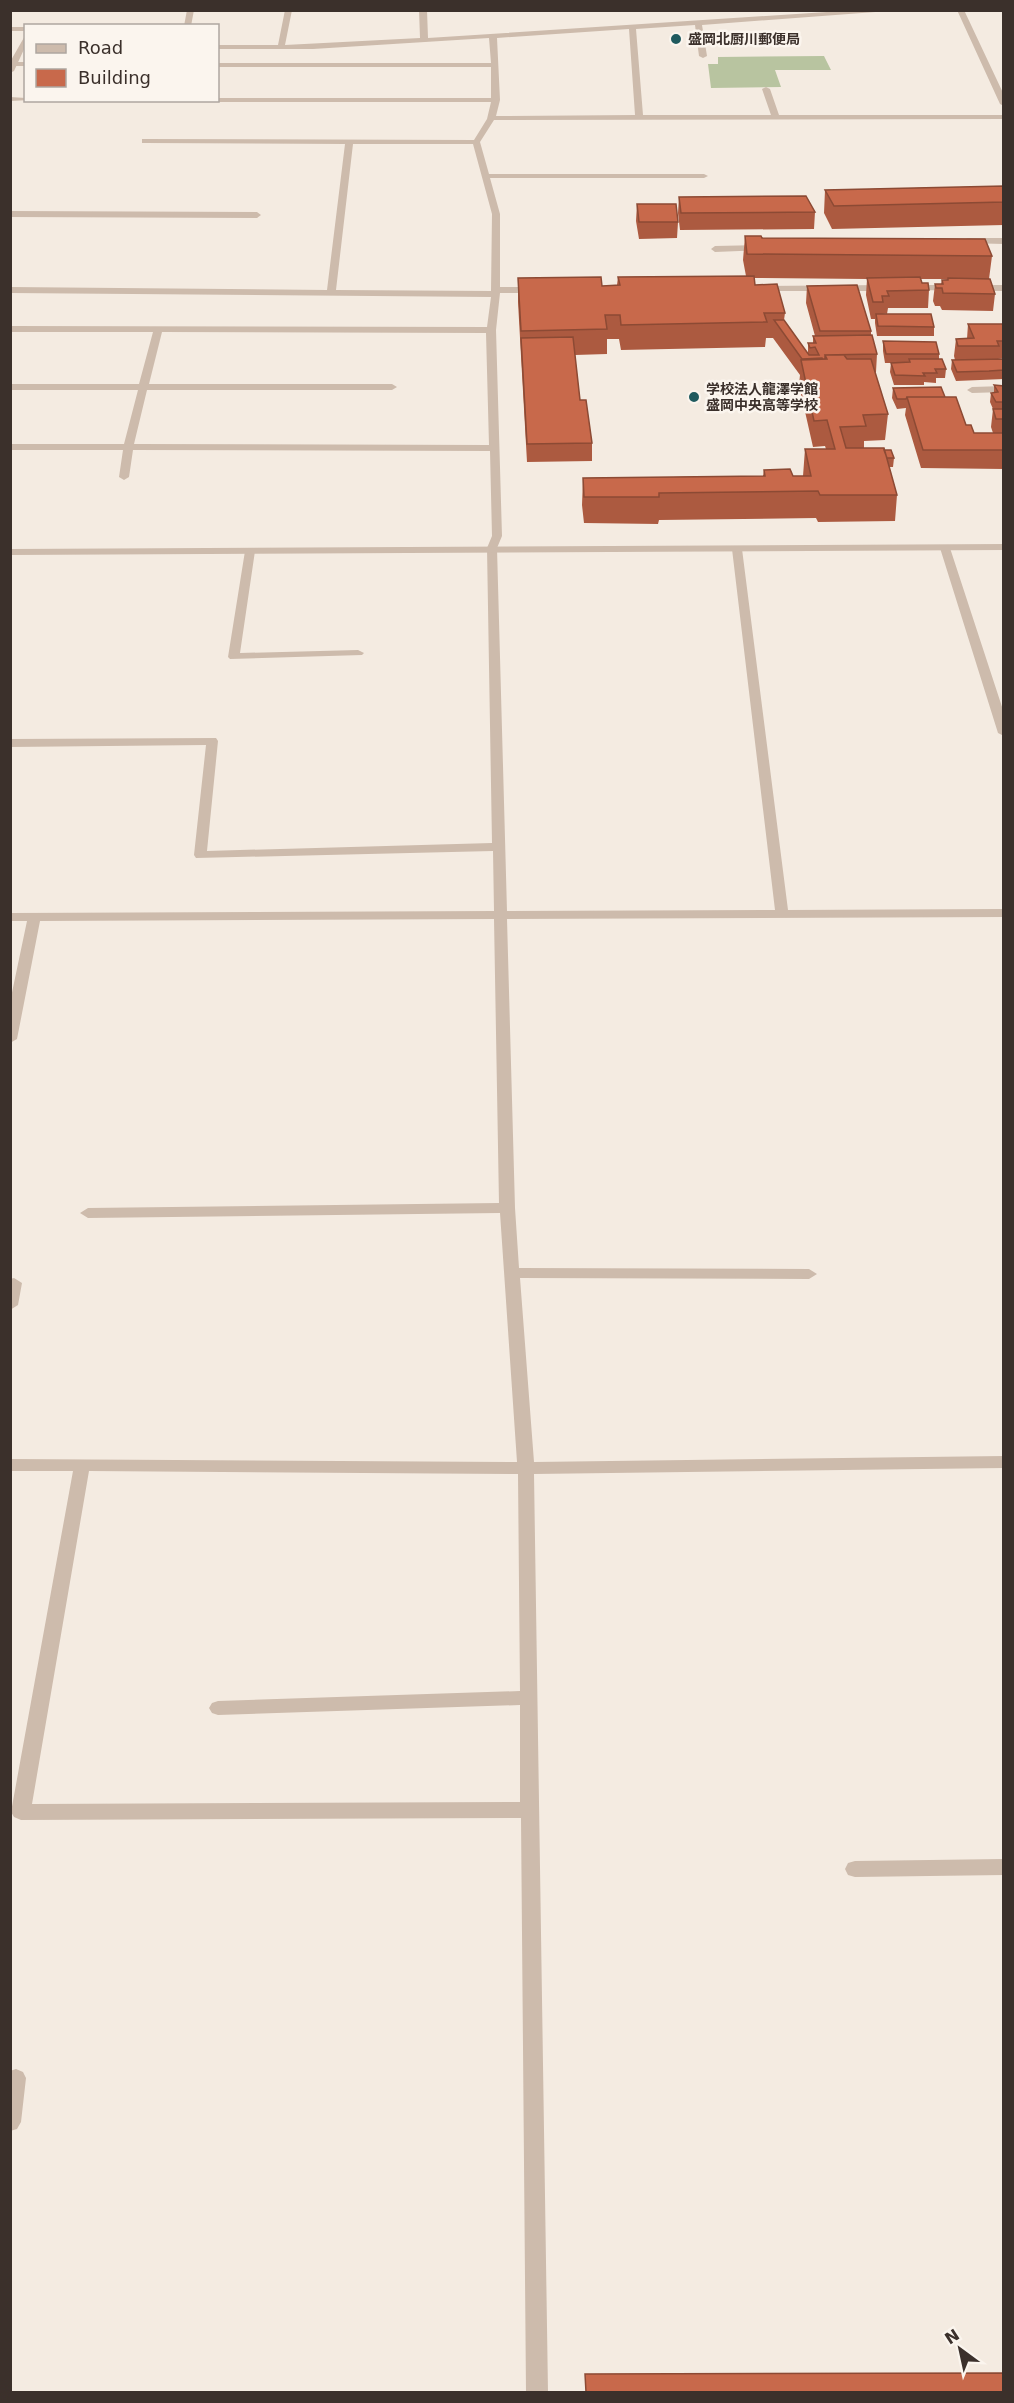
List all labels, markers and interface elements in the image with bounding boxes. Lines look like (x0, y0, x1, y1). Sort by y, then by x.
legend (24, 24, 219, 102)
place label: 盛岡北厨川郵便局 (688, 31, 800, 47)
marker: 盛岡北厨川郵便局 (669, 32, 683, 46)
text: Road (78, 37, 123, 58)
text: Building (78, 67, 151, 88)
place label: 学校法人龍澤学館 盛岡中央高等学校 (706, 381, 818, 413)
marker: 学校法人龍澤学館 盛岡中央高等学校 (687, 390, 701, 404)
north arrow (930, 2319, 990, 2379)
text: N (941, 2325, 963, 2348)

